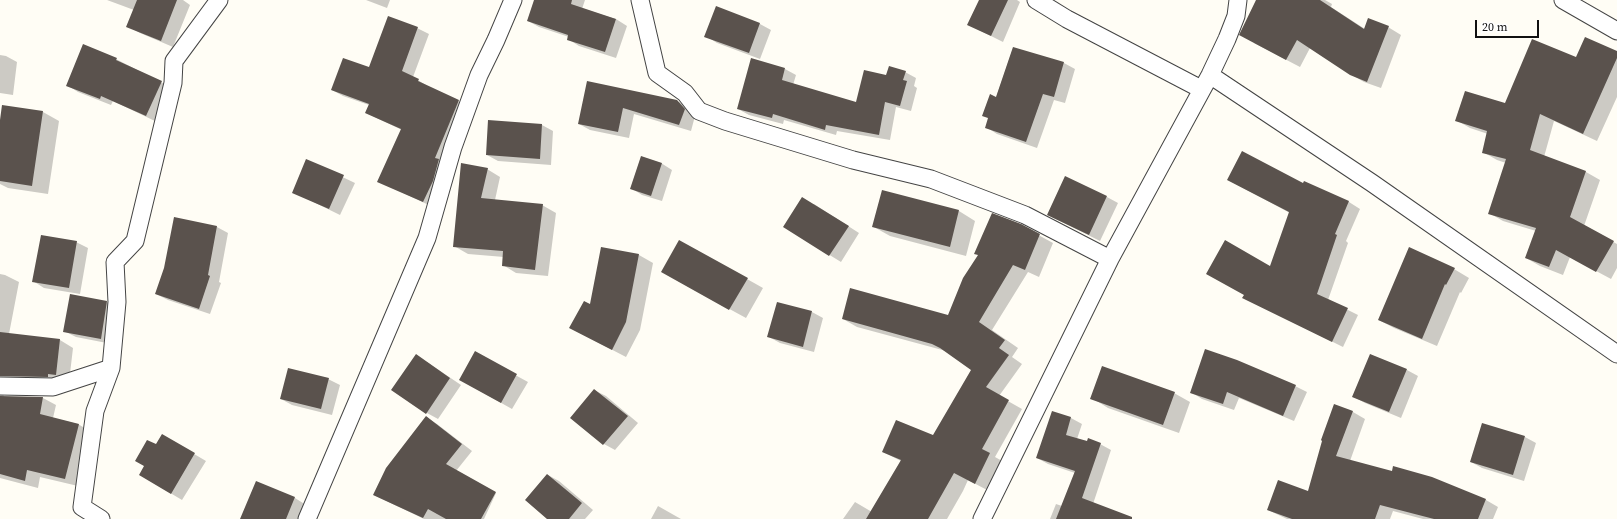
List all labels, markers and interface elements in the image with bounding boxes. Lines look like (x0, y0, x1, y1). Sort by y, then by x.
scale bar (1477, 12, 1541, 38)
text: 20 m (1482, 19, 1508, 35)

